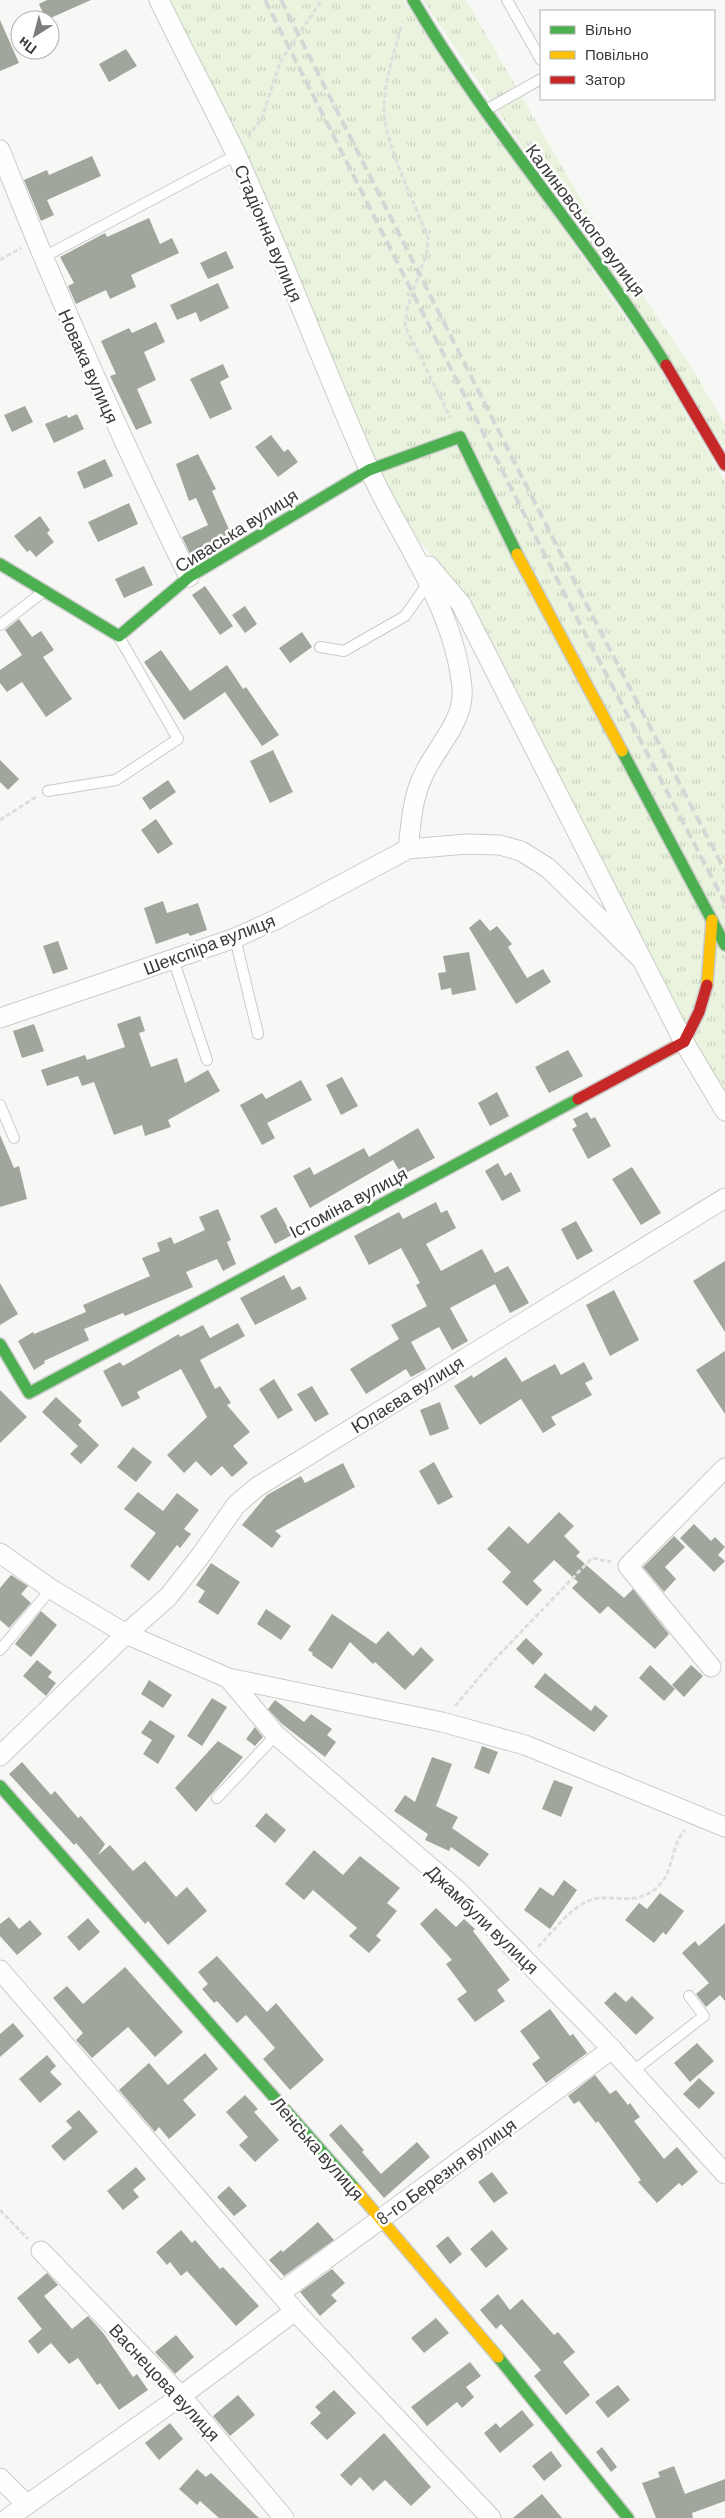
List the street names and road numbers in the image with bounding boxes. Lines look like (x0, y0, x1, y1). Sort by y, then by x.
street label: Калиновського вулиця (522, 140, 650, 300)
street label: Стадіонна вулиця (230, 161, 308, 305)
street label: Новака вулиця (54, 305, 124, 427)
street label: Сиваська вулиця (170, 483, 302, 577)
street label: Шекспіра вулиця (140, 909, 278, 979)
street label: Істоміна вулиця (285, 1162, 411, 1242)
street label: Юлаєва вулиця (347, 1351, 467, 1437)
street label: Джамбули вулиця (422, 1860, 544, 1978)
street label: Ленська вулиця (267, 2092, 369, 2204)
street label: 8-го Березня вулиця (372, 2113, 520, 2229)
street label: Васнецова вулиця (105, 2319, 225, 2445)

